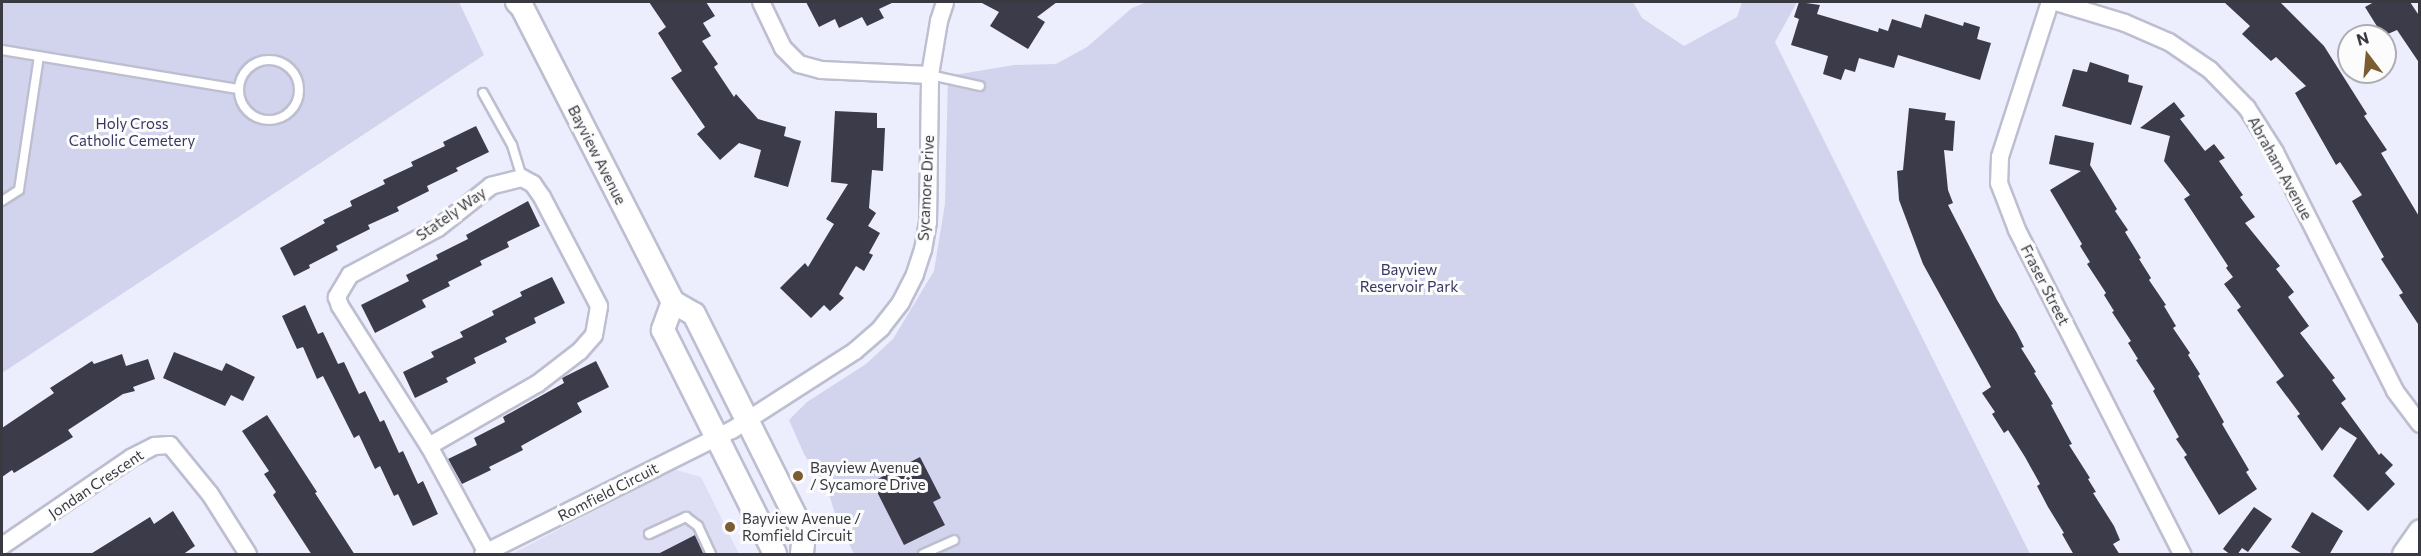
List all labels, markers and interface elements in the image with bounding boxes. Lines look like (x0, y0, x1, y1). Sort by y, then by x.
north arrow (2337, 24, 2397, 84)
text: N (2354, 27, 2371, 49)
street label: Bayview Avenue (564, 102, 630, 208)
street label: Abraham Avenue (2244, 113, 2316, 223)
park label: Holy Cross Catholic Cemetery (69, 114, 195, 149)
street label: Sycamore Drive (914, 135, 938, 241)
street label: Stately Way (413, 183, 489, 245)
street label: Fraser Street (2017, 242, 2073, 328)
park label: Bayview Reservoir Park (1360, 260, 1458, 295)
street label: Jondan Crescent (45, 446, 147, 522)
place label: Bayview Avenue / Sycamore Drive (810, 458, 926, 493)
street label: Romfield Circuit (555, 459, 661, 525)
marker: Bayview Avenue / Sycamore Drive (791, 469, 805, 483)
place label: Bayview Avenue / Romfield Circuit (742, 509, 861, 544)
marker: Bayview Avenue / Romfield Circuit (723, 520, 737, 534)

